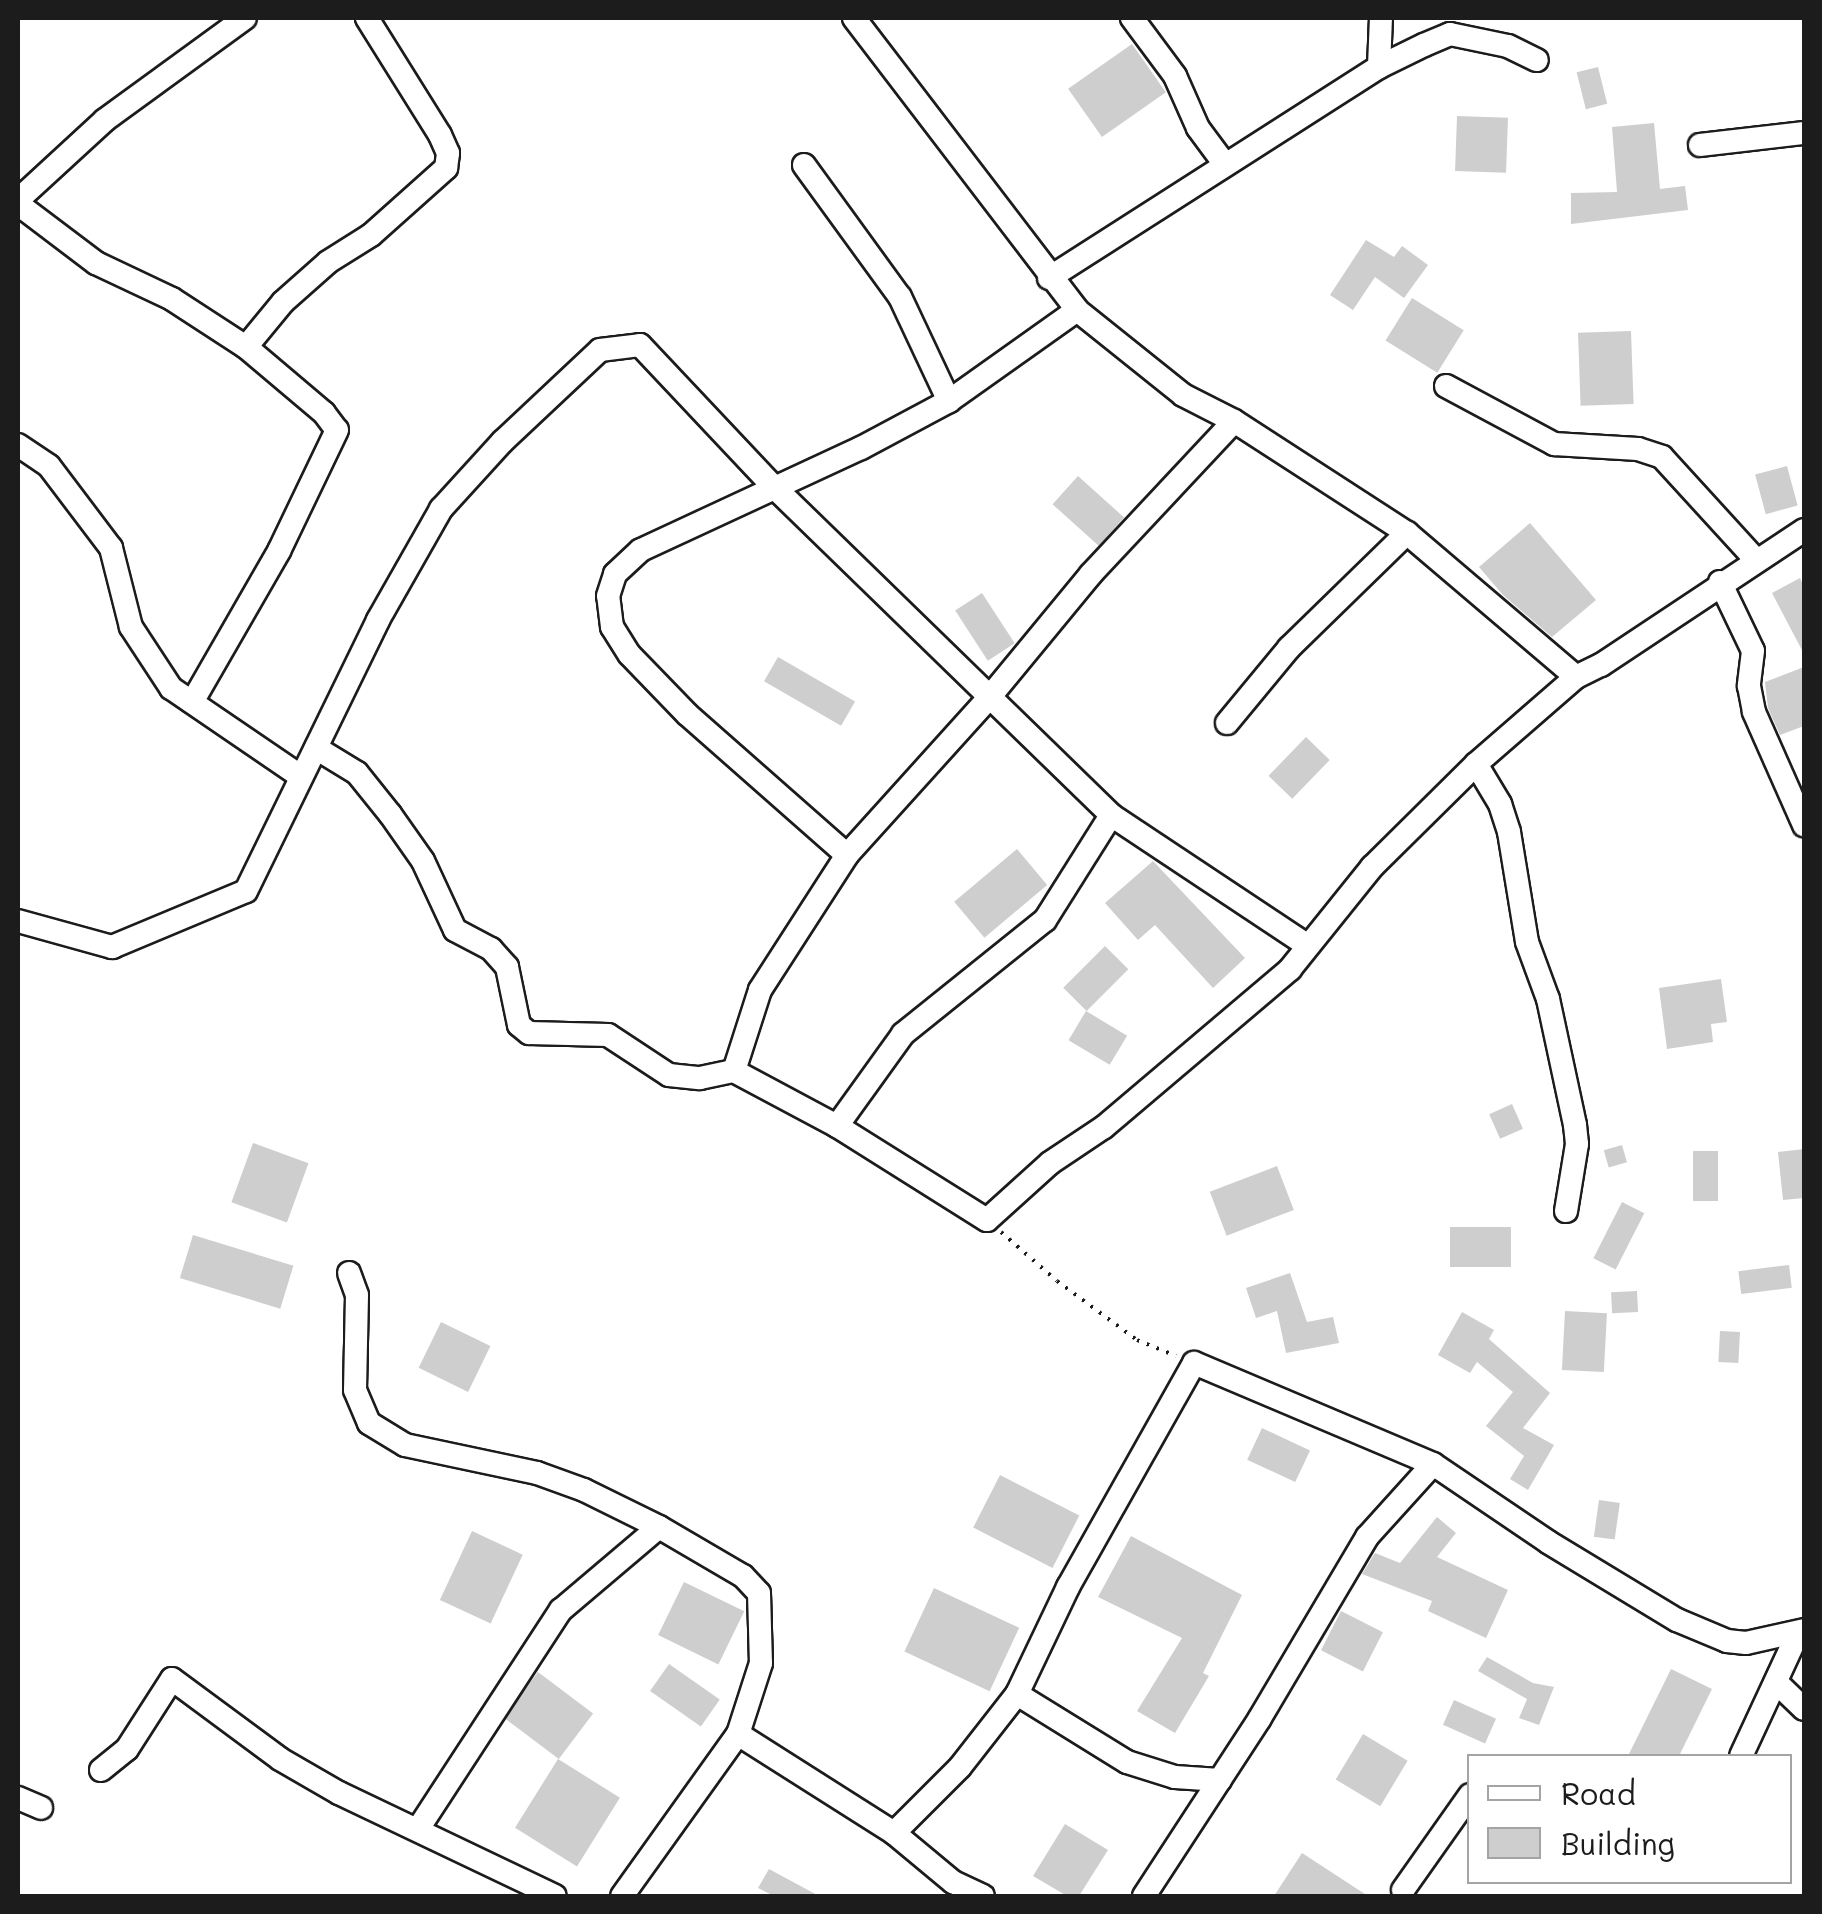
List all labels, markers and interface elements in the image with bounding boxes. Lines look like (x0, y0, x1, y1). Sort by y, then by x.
legend (1467, 1754, 1792, 1884)
text: Road (1561, 1773, 1636, 1813)
text: Building (1561, 1823, 1675, 1863)

